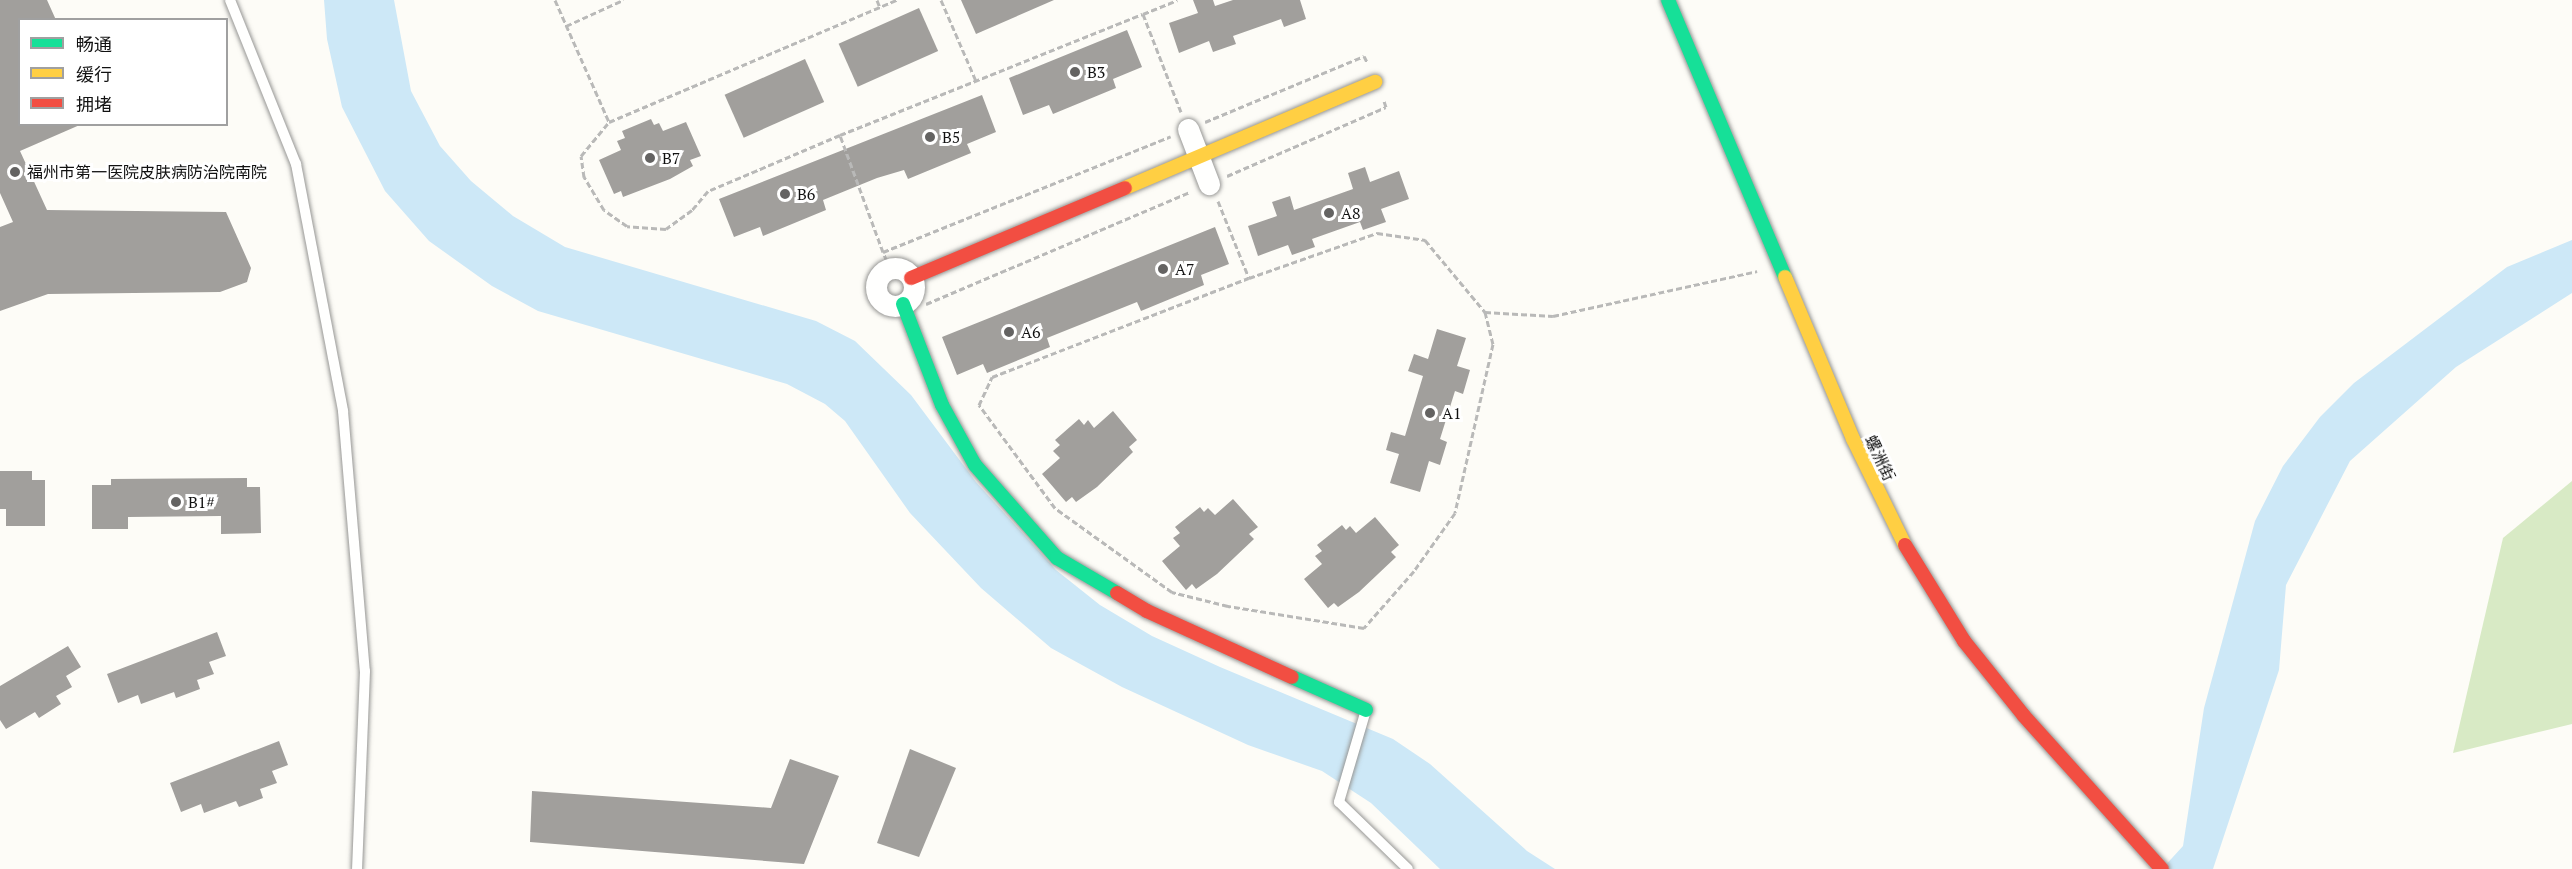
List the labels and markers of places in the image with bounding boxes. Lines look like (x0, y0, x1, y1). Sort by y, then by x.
place label: B3 (1087, 62, 1105, 82)
marker: B3 (1068, 65, 1082, 79)
place label: B5 (942, 127, 960, 147)
marker: B5 (923, 130, 937, 144)
place label: B7 (662, 148, 680, 168)
marker: B7 (643, 151, 657, 165)
place label: 福州市第一医院皮肤病防治院南院 (27, 162, 267, 182)
marker: 福州市第一医院皮肤病防治院南院 (8, 165, 22, 179)
place label: B6 (797, 184, 815, 204)
marker: B6 (778, 187, 792, 201)
place label: A8 (1341, 203, 1360, 223)
marker: A8 (1322, 206, 1336, 220)
place label: A7 (1175, 259, 1194, 279)
marker: A7 (1156, 262, 1170, 276)
place label: A6 (1021, 322, 1040, 342)
marker: A6 (1002, 325, 1016, 339)
place label: A1 (1442, 403, 1461, 423)
marker: A1 (1423, 406, 1437, 420)
place label: B1# (188, 492, 215, 512)
marker: B1# (169, 495, 183, 509)

